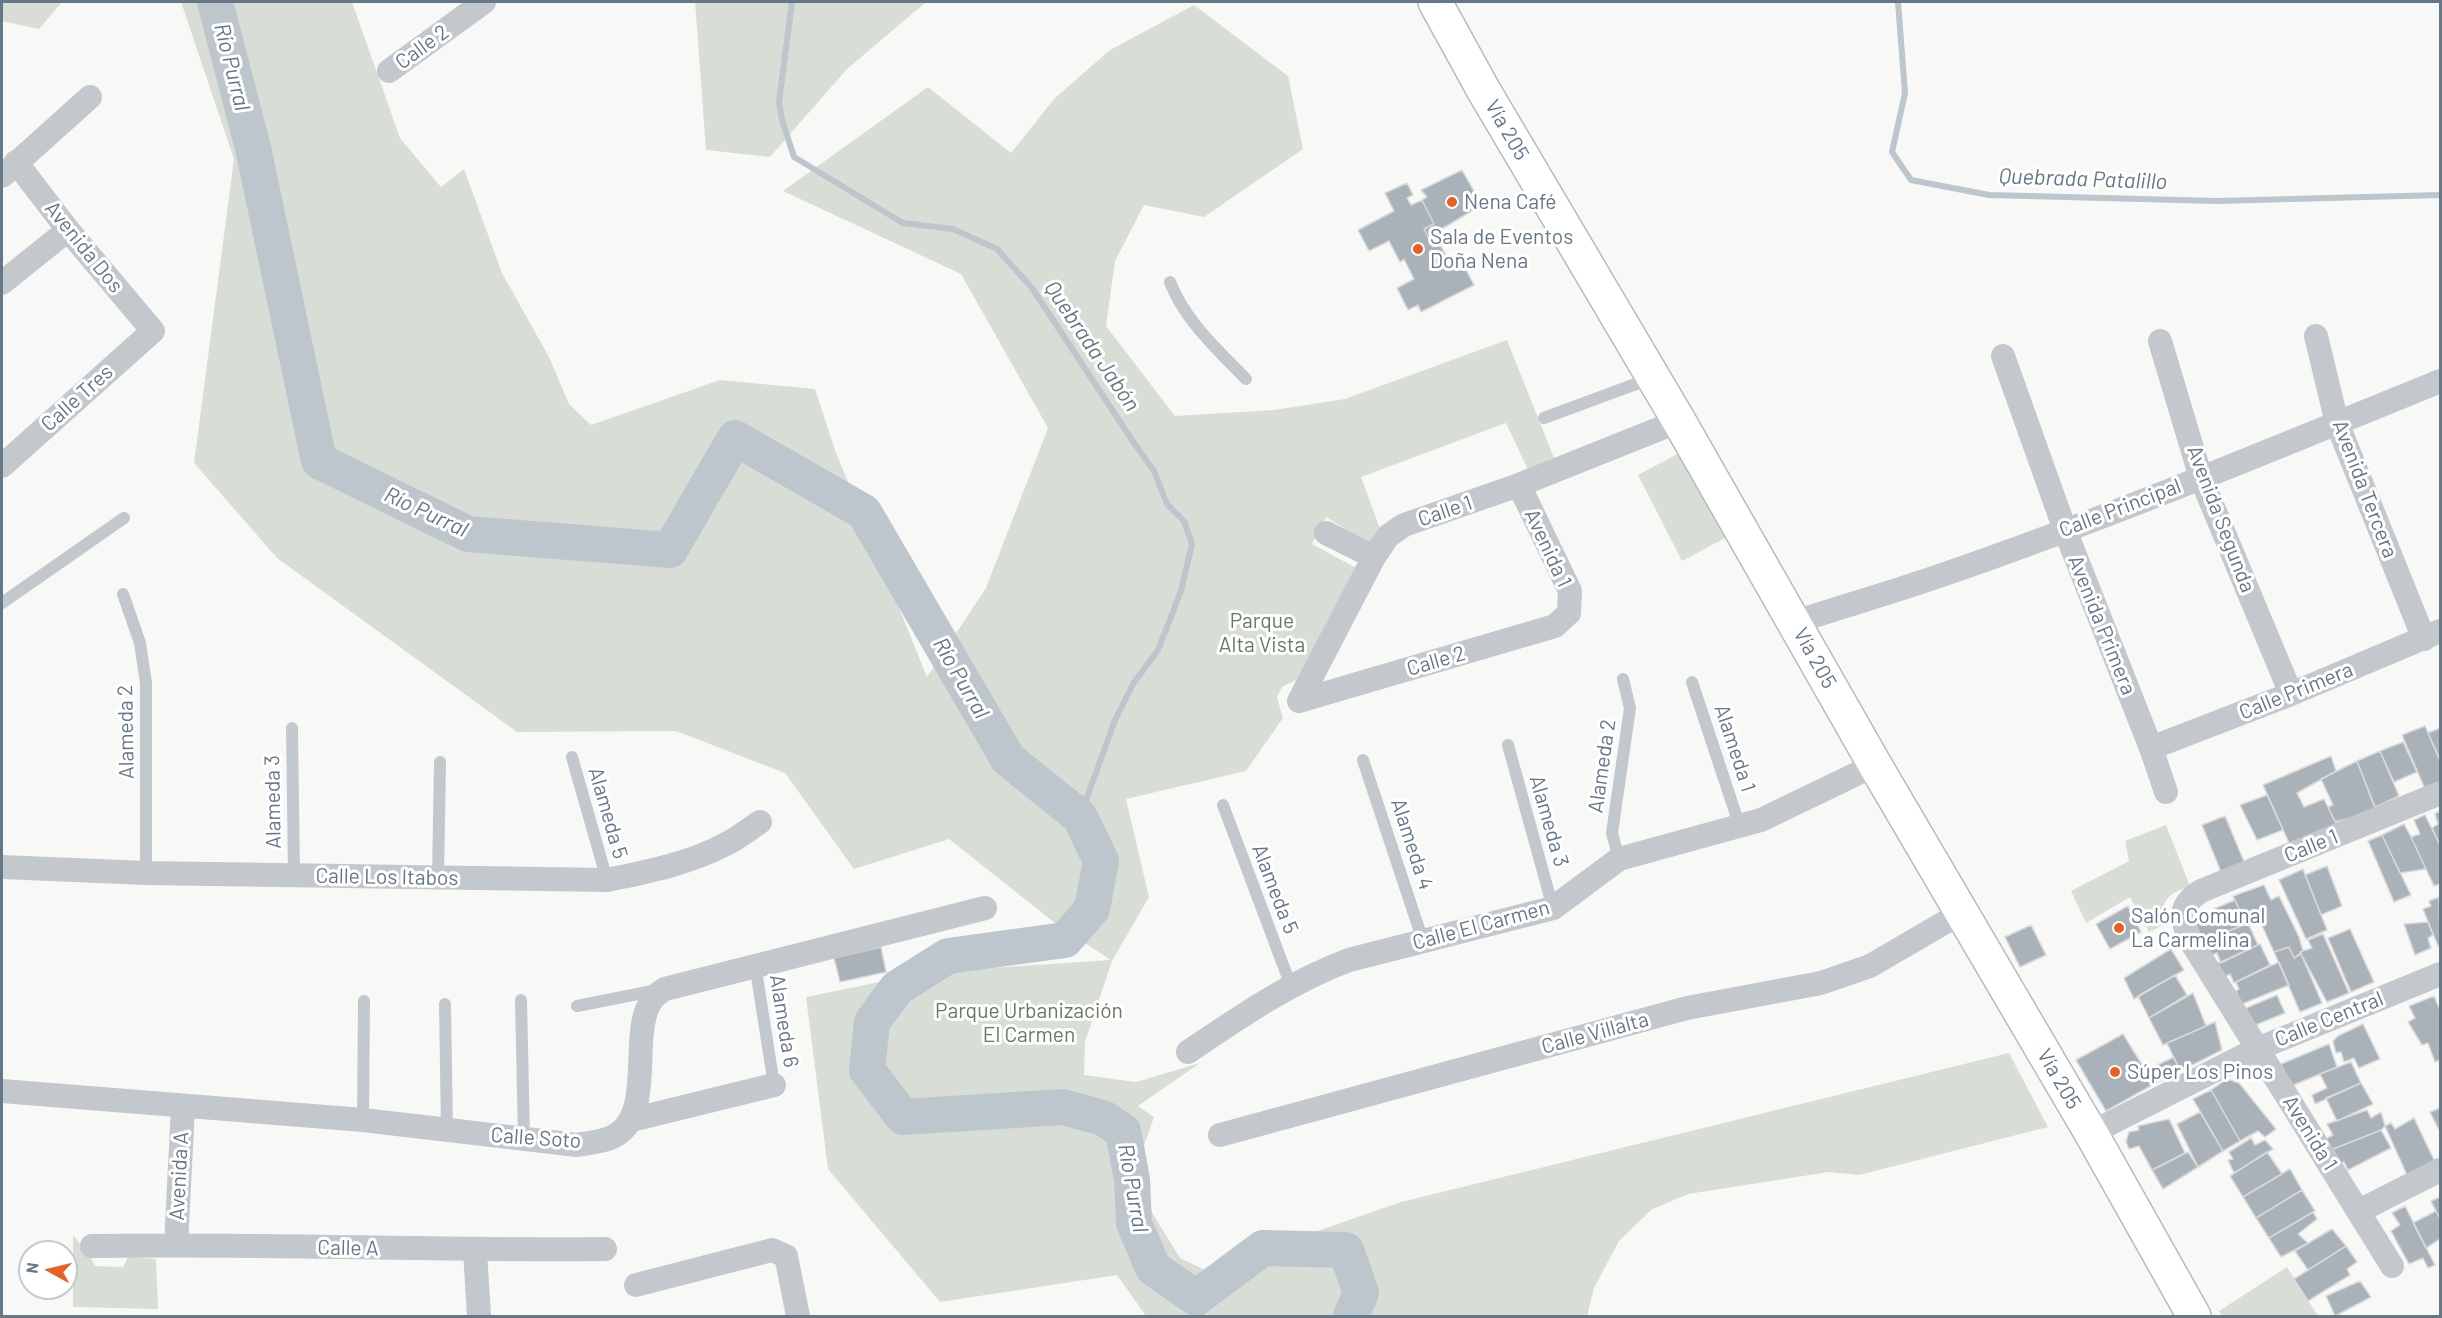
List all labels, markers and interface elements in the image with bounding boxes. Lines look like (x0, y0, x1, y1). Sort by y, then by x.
street label: Calle 2 (390, 19, 454, 75)
water label: Río Purral (208, 20, 256, 114)
street label: Vía 205 (1480, 95, 1534, 165)
water label: Quebrada Patalillo (1998, 163, 2168, 195)
place label: Nena Café (1464, 189, 1557, 215)
marker: Nena Café (1445, 195, 1459, 209)
street label: Avenida Dos (39, 196, 129, 298)
place label: Sala de Eventos Doña Nena (1430, 224, 1573, 274)
marker: Sala de Eventos Doña Nena (1411, 242, 1425, 256)
water label: Quebrada Jabón (1039, 276, 1145, 416)
street label: Calle Tres (36, 359, 118, 437)
street label: Avenida Tercera (2327, 417, 2403, 561)
street label: Avenida Segunda (2181, 442, 2261, 596)
street label: Calle Principal (2056, 473, 2184, 543)
water label: Río Purral (380, 481, 472, 543)
street label: Calle 1 (1415, 490, 1475, 532)
street label: Avenida 1 (1519, 505, 1577, 591)
street label: Avenida Primera (2063, 552, 2141, 698)
park label: Parque Alta Vista (1219, 608, 1305, 658)
street label: Vía 205 (1788, 623, 1842, 693)
water label: Río Purral (927, 633, 995, 723)
street label: Calle 2 (1404, 641, 1468, 681)
street label: Calle Primera (2235, 657, 2357, 725)
street label: Alameda 2 (113, 685, 139, 779)
street label: Alameda 1 (1709, 701, 1761, 795)
street label: Alameda 2 (1583, 718, 1621, 814)
street label: Alameda 3 (260, 755, 286, 849)
street label: Alameda 5 (583, 764, 633, 862)
street label: Alameda 3 (1524, 772, 1574, 870)
street label: Alameda 4 (1385, 795, 1439, 893)
street label: Calle 1 (2280, 824, 2342, 868)
street label: Alameda 5 (1246, 841, 1304, 937)
street label: Calle Los Itabos (315, 863, 459, 891)
street label: Calle El Carmen (1410, 895, 1552, 955)
place label: Salón Comunal La Carmelina (2131, 903, 2265, 953)
marker: Salón Comunal La Carmelina (2112, 921, 2126, 935)
street label: Alameda 6 (764, 973, 804, 1069)
street label: Calle Central (2271, 986, 2387, 1052)
park label: Parque Urbanización El Carmen (935, 998, 1123, 1048)
street label: Calle Villalta (1539, 1007, 1651, 1059)
street label: Vía 205 (2032, 1044, 2086, 1114)
place label: Súper Los Pinos (2127, 1059, 2273, 1085)
marker: Súper Los Pinos (2108, 1065, 2122, 1079)
street label: Avenida 1 (2277, 1091, 2343, 1175)
street label: Calle Soto (490, 1122, 582, 1154)
street label: Avenida A (164, 1131, 194, 1221)
water label: Río Purral (1112, 1142, 1154, 1234)
street label: Calle A (317, 1235, 379, 1261)
north arrow (18, 1240, 78, 1300)
text: N (22, 1261, 42, 1274)

